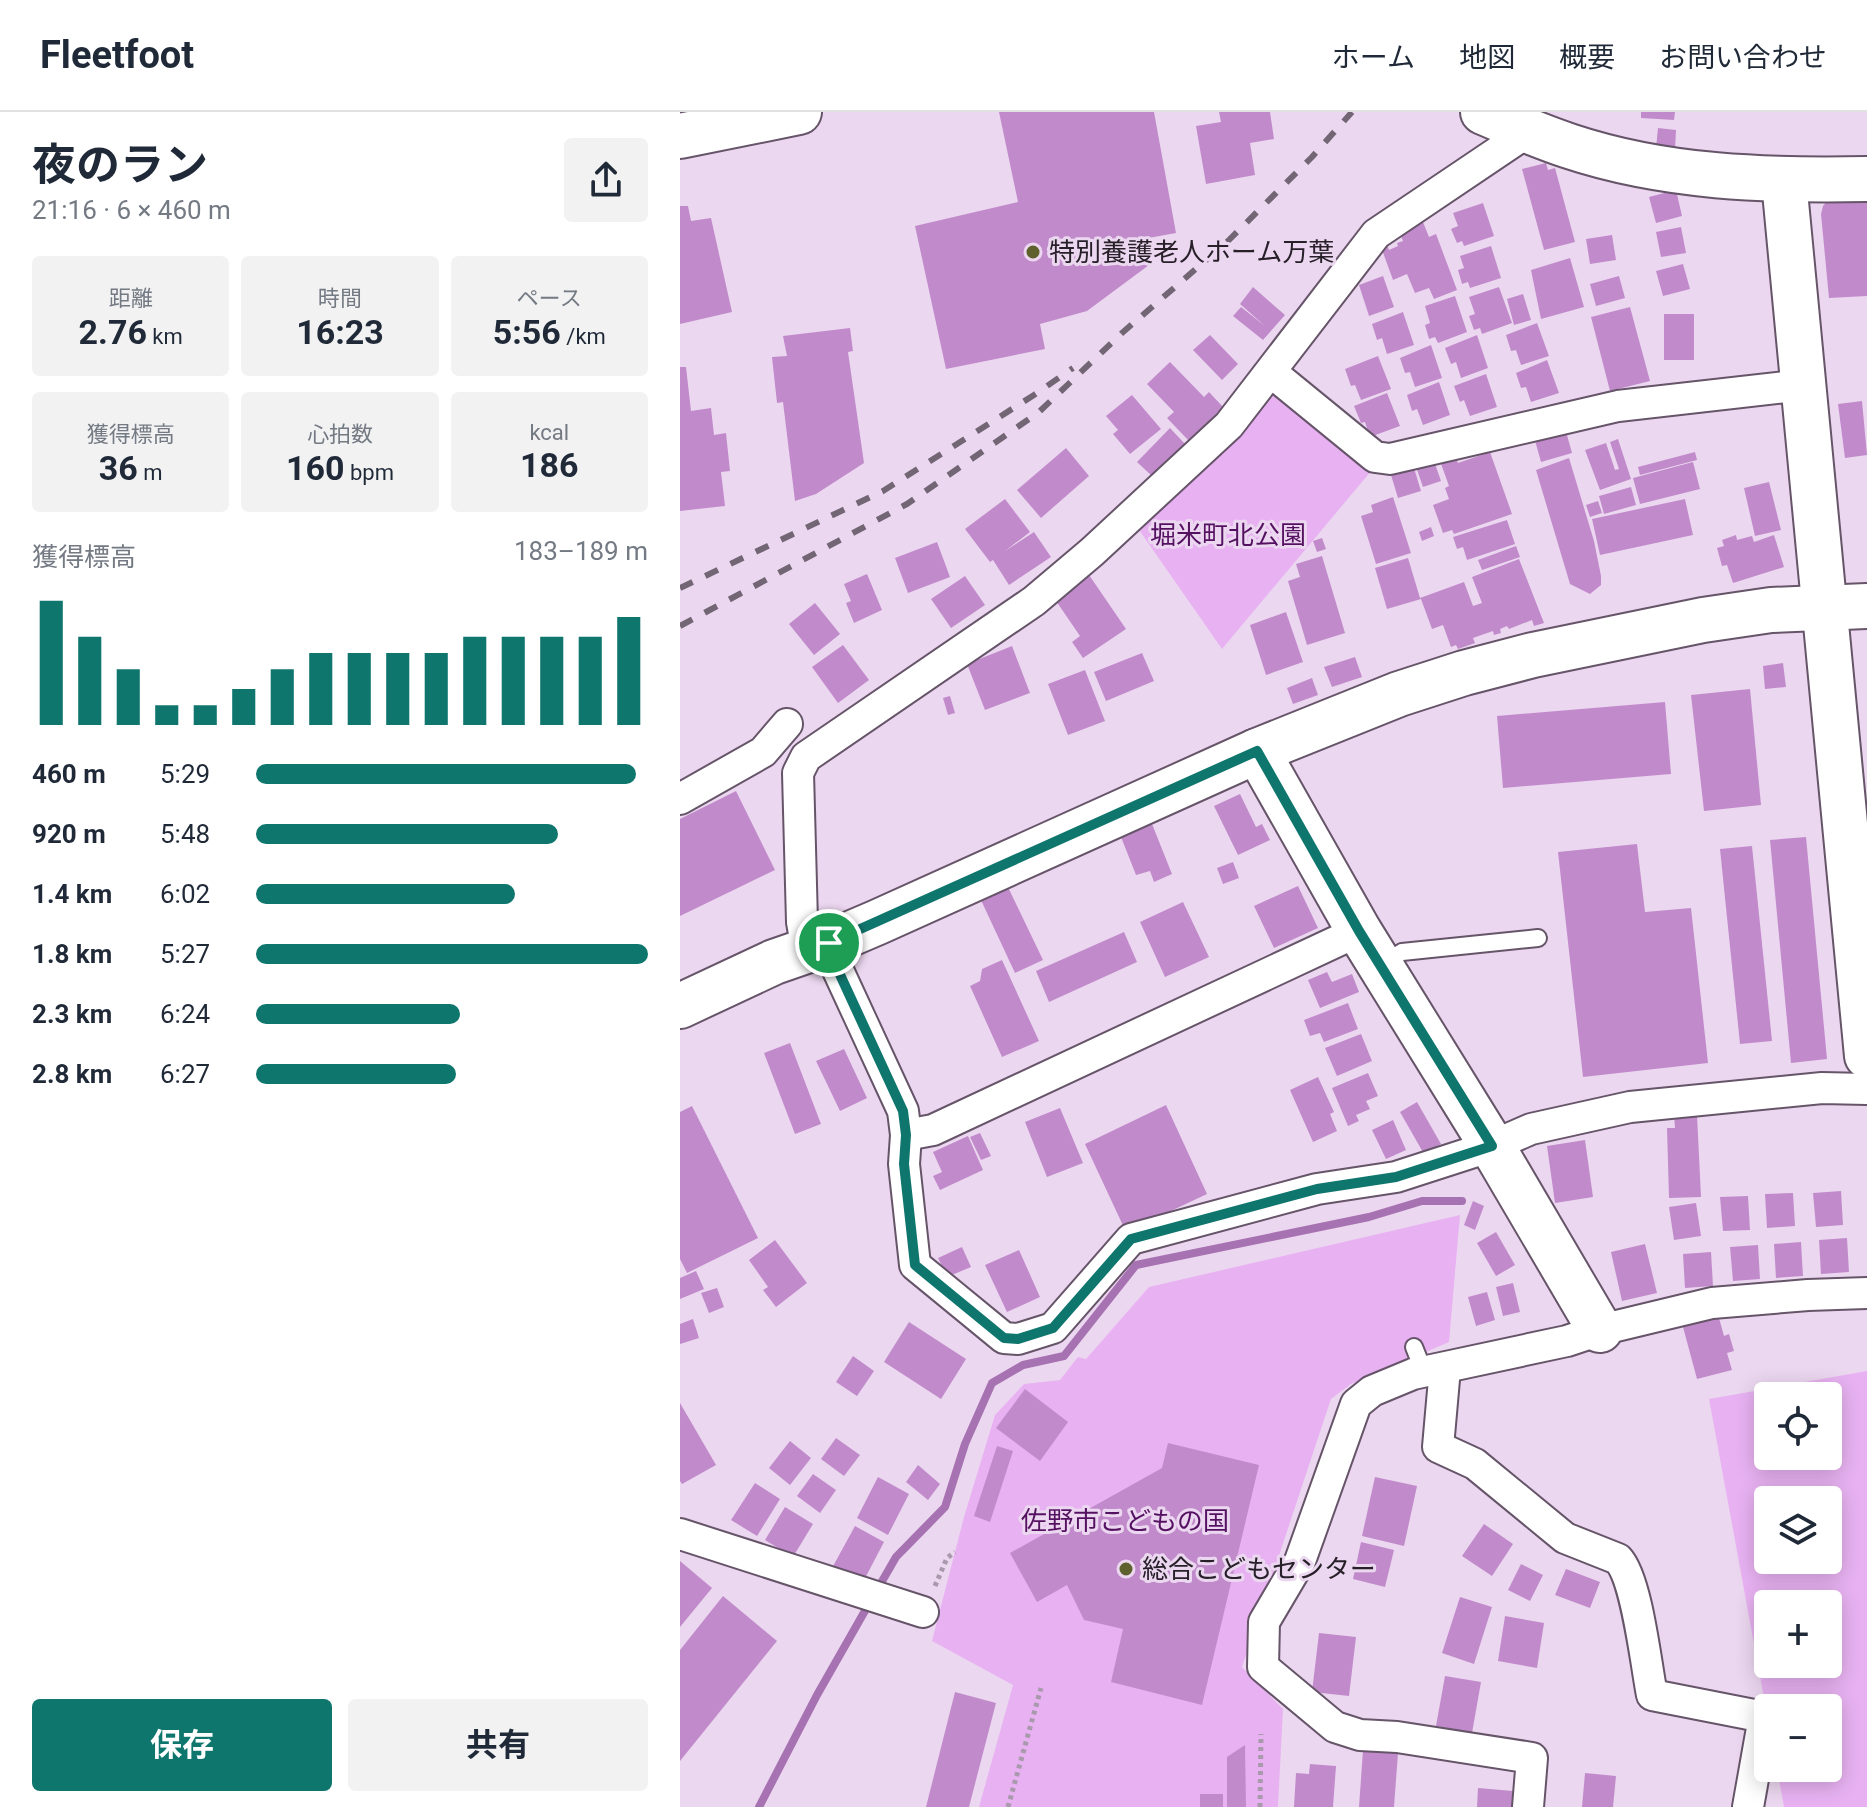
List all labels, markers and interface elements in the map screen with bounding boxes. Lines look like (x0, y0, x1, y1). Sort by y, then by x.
text: Fleetfoot (40, 33, 194, 77)
text: ホーム (1332, 41, 1415, 74)
text: 地図 (1459, 41, 1515, 74)
text: 概要 (1559, 41, 1615, 74)
text: お問い合わせ (1659, 41, 1827, 74)
button: share (564, 138, 648, 222)
text: 夜のラン (32, 139, 208, 191)
text: 21:16 · 6 × 460 m (32, 195, 231, 225)
place label: 特別養護老人ホーム万葉 (1049, 237, 1334, 267)
marker: 特別養護老人ホーム万葉 (1024, 243, 1042, 261)
text: 距離 (109, 286, 153, 311)
text: 時間 (318, 286, 362, 311)
text: ペース (517, 286, 582, 311)
text: 2.76 (79, 312, 147, 352)
text: 16:23 (296, 312, 384, 352)
text: 5:56 (493, 312, 561, 352)
text: km (147, 324, 183, 349)
text: /km (561, 324, 606, 349)
text: kcal (529, 420, 569, 445)
text: 獲得標高 (87, 422, 175, 447)
text: 心拍数 (307, 422, 373, 447)
text: 186 (520, 445, 579, 485)
text: 36 (99, 448, 138, 488)
text: 160 (286, 448, 345, 488)
text: m (138, 460, 163, 485)
text: bpm (345, 460, 394, 485)
park label: 堀米町北公園 (1150, 520, 1306, 550)
text: 183–189 m (514, 536, 648, 566)
text: 獲得標高 (32, 542, 136, 572)
text: 460 m (32, 759, 106, 789)
text: 5:29 (160, 759, 210, 789)
text: 920 m (32, 819, 106, 849)
text: 5:48 (160, 819, 210, 849)
text: 1.4 km (32, 879, 112, 909)
text: 6:02 (160, 879, 210, 909)
pin (795, 909, 863, 977)
icon: arrive (807, 921, 851, 965)
text: 1.8 km (32, 939, 112, 969)
text: 5:27 (160, 939, 210, 969)
text: 2.3 km (32, 999, 112, 1029)
text: 6:24 (160, 999, 210, 1029)
text: 2.8 km (32, 1059, 112, 1089)
text: 6:27 (160, 1059, 210, 1089)
map controls (1754, 1382, 1842, 1782)
button: locate (1754, 1382, 1842, 1470)
button: layers (1754, 1486, 1842, 1574)
park label: 佐野市こどもの国 (1021, 1506, 1229, 1536)
place label: 総合こどもセンター (1142, 1554, 1376, 1584)
marker: 総合こどもセンター (1117, 1560, 1135, 1578)
button: + (1754, 1590, 1842, 1678)
button: − (1754, 1694, 1842, 1782)
button: 保存 (32, 1699, 332, 1791)
button: 共有 (348, 1699, 648, 1791)

